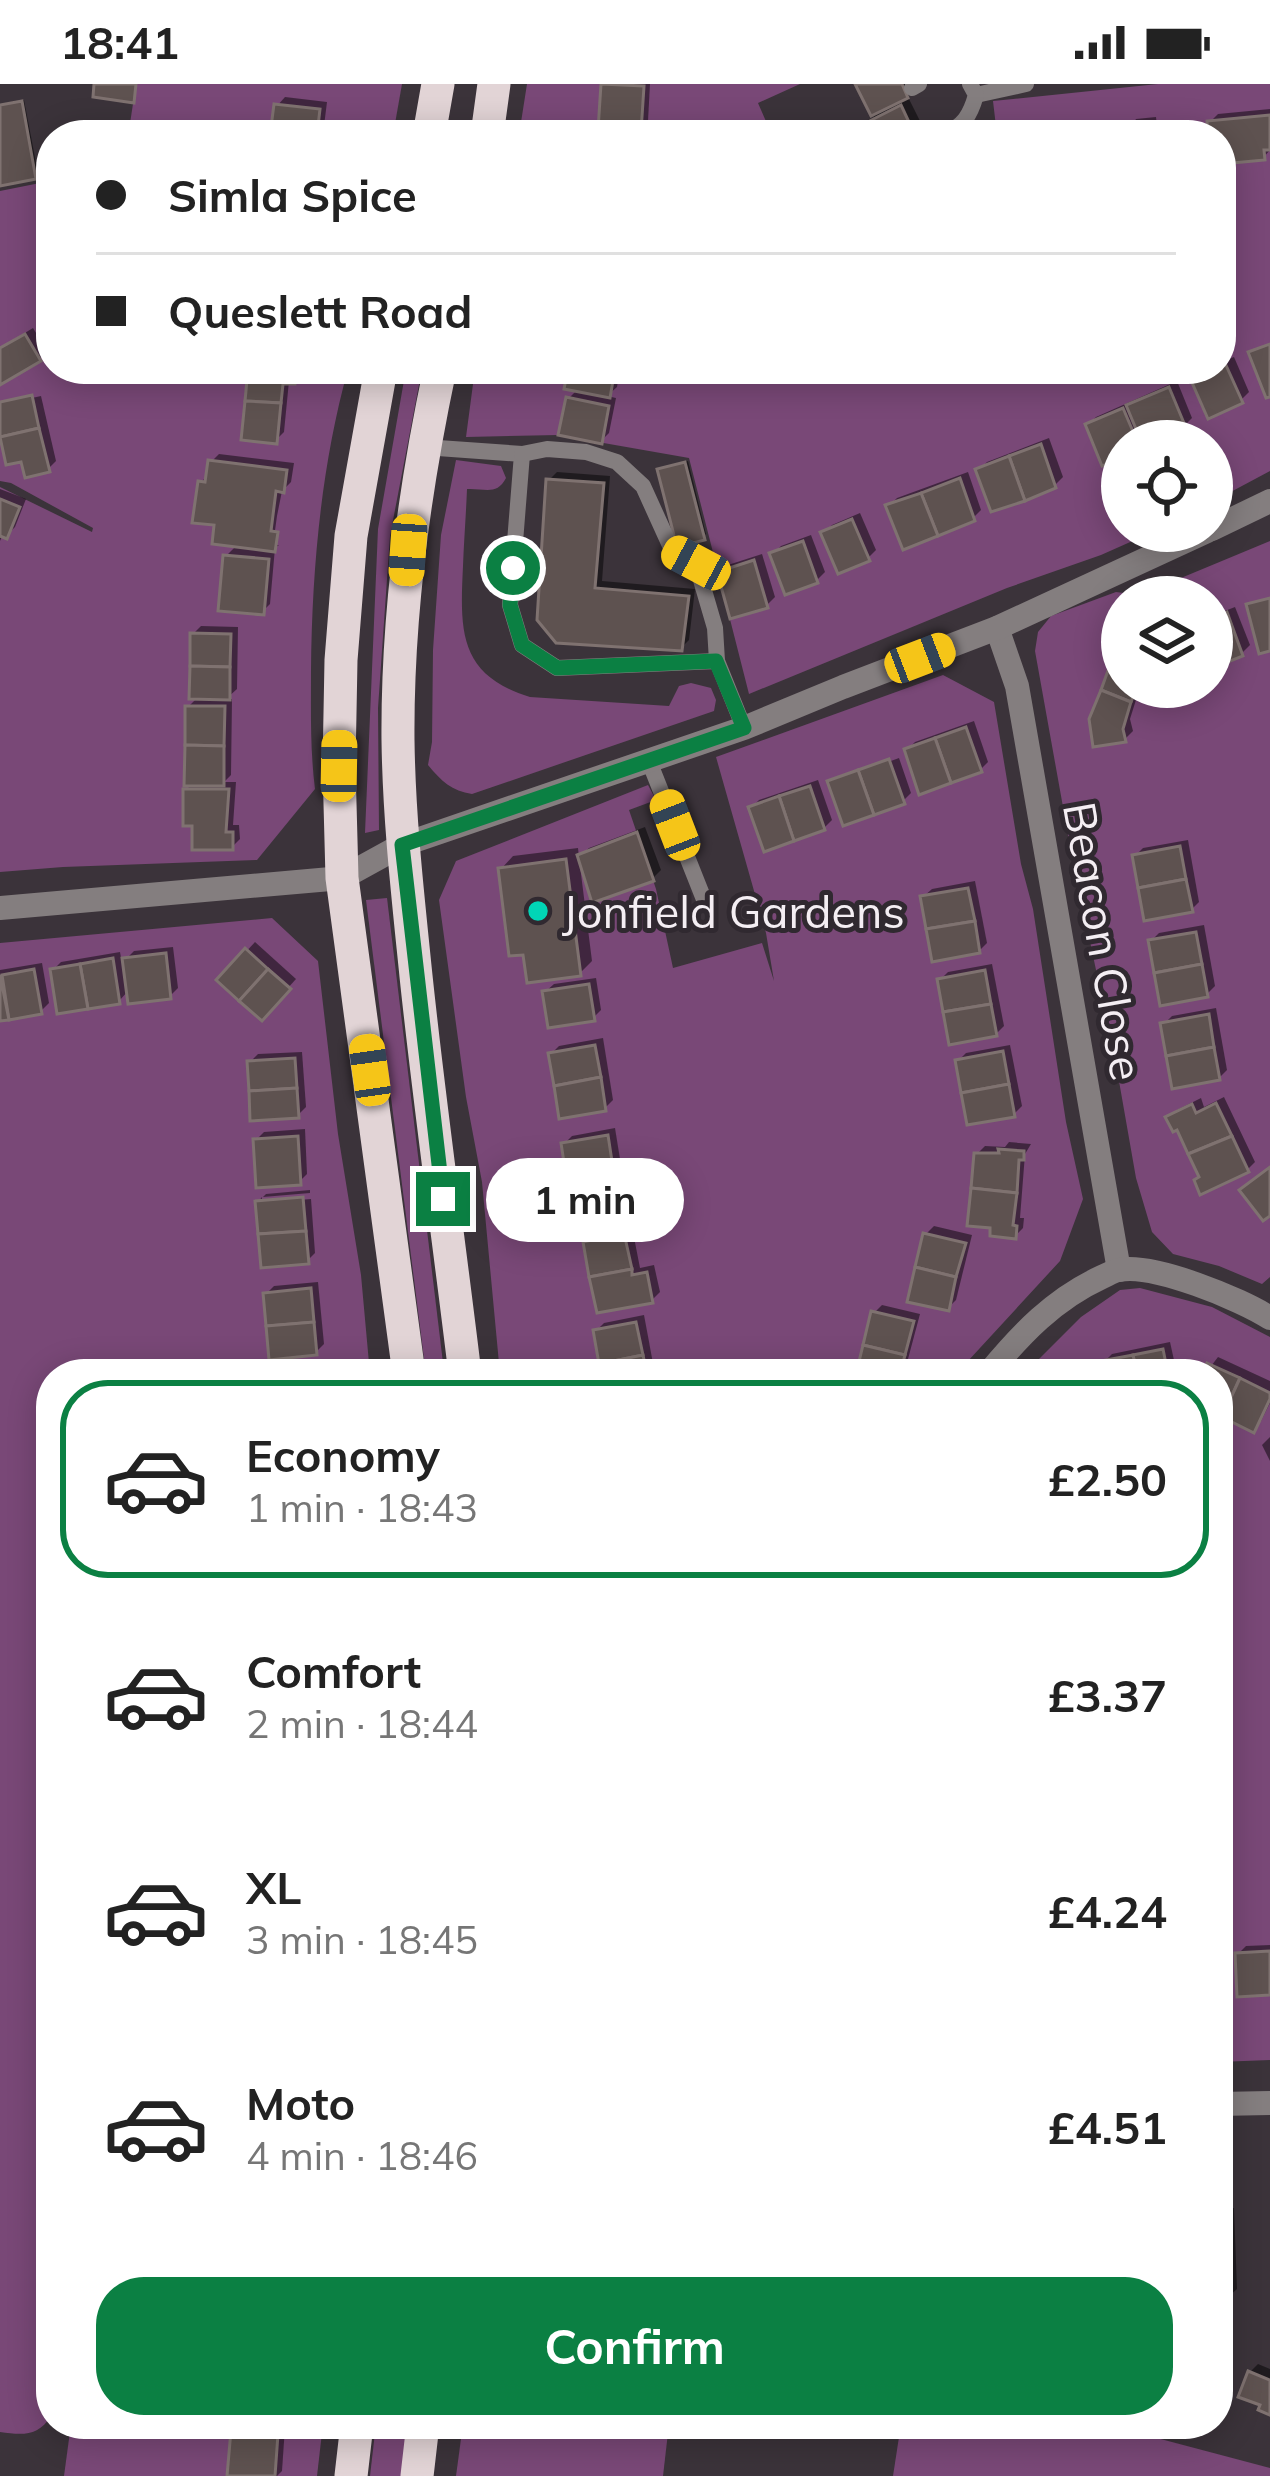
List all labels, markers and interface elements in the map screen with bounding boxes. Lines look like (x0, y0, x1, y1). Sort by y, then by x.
text: 18:41 (60, 14, 179, 70)
text: Simla Spice (168, 167, 417, 223)
text: Queslett Road (168, 283, 472, 339)
map controls (1101, 420, 1233, 708)
button: locate (1101, 420, 1233, 552)
car (388, 513, 428, 587)
car (656, 530, 736, 596)
route start (486, 541, 540, 595)
button: layers (1101, 576, 1233, 708)
car (880, 628, 960, 688)
car (320, 730, 358, 802)
car (645, 785, 705, 865)
street label: Beacon Close (1052, 797, 1156, 1085)
place label: Jonfield Gardens (562, 883, 905, 939)
marker: Jonfield Gardens (525, 898, 551, 924)
car (347, 1032, 393, 1108)
callout: 1 min (485, 1157, 683, 1241)
route end (416, 1172, 470, 1226)
text: 1 min (534, 1175, 636, 1224)
icon: car (102, 1425, 210, 1533)
text: Economy (246, 1427, 440, 1483)
text: £2.50 (1048, 1451, 1167, 1507)
text: 1 min · 18:43 (246, 1483, 478, 1532)
icon: car (102, 1641, 210, 1749)
text: Comfort (246, 1643, 421, 1699)
text: £3.37 (1048, 1667, 1167, 1723)
text: 2 min · 18:44 (246, 1699, 478, 1748)
icon: car (102, 1857, 210, 1965)
text: XL (246, 1859, 301, 1915)
text: £4.24 (1048, 1883, 1167, 1939)
text: 3 min · 18:45 (246, 1915, 478, 1964)
icon: car (102, 2073, 210, 2181)
text: Moto (246, 2075, 355, 2131)
text: £4.51 (1048, 2099, 1167, 2155)
text: 4 min · 18:46 (246, 2131, 478, 2180)
button: Confirm (96, 2277, 1173, 2415)

